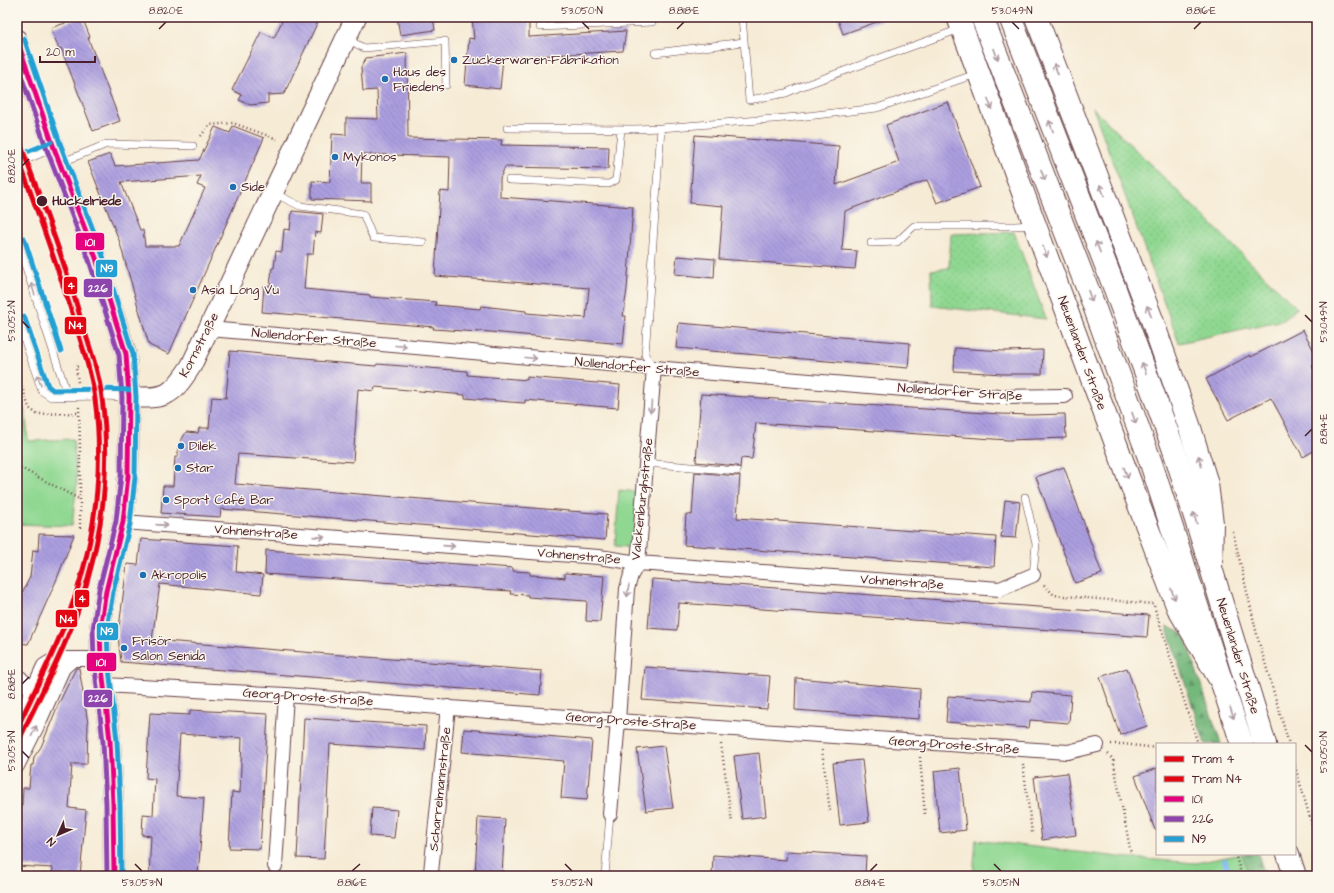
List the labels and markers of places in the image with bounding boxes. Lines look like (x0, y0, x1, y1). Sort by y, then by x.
place label: Zuckerwaren-Fabrikation (462, 51, 619, 69)
marker: Zuckerwaren-Fabrikation (449, 55, 459, 65)
place label: Haus des Friedens (393, 63, 447, 96)
marker: Haus des Friedens (380, 74, 390, 84)
place label: Mykonos (343, 148, 397, 167)
marker: Mykonos (330, 152, 340, 162)
place label: Side (241, 178, 265, 196)
marker: Side (228, 182, 238, 192)
place label: Huckelriede (52, 192, 122, 210)
marker: Huckelriede (35, 194, 49, 208)
place label: Asia Long Vu (201, 281, 280, 300)
marker: Asia Long Vu (188, 285, 198, 295)
place label: Dilek (189, 437, 216, 455)
marker: Dilek (176, 441, 186, 451)
place label: Star (186, 459, 213, 477)
marker: Star (173, 463, 183, 473)
place label: Sport Café Bar (174, 491, 273, 509)
marker: Sport Café Bar (161, 495, 171, 505)
place label: Akropolis (151, 566, 207, 584)
marker: Akropolis (138, 570, 148, 580)
place label: Frisör Salon Senida (132, 632, 206, 665)
marker: Frisör Salon Senida (119, 643, 129, 653)

